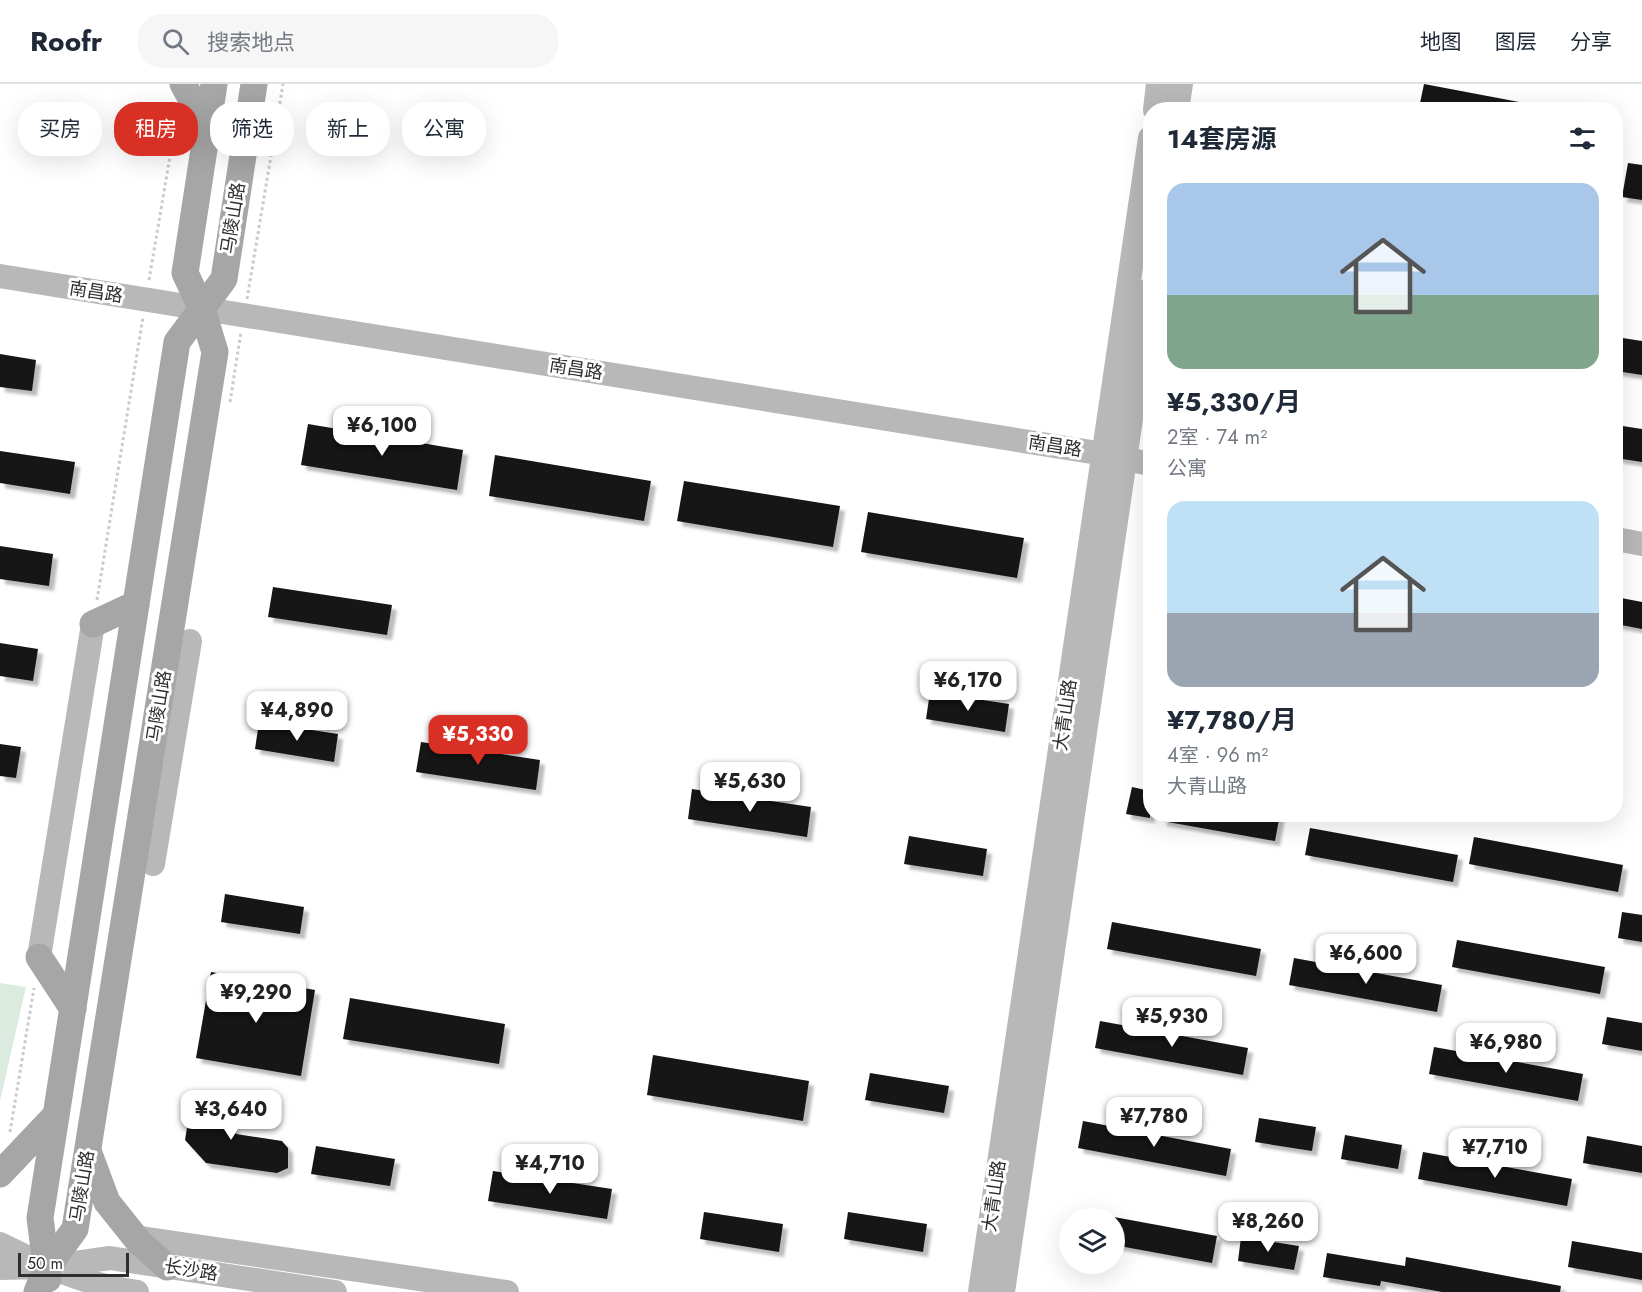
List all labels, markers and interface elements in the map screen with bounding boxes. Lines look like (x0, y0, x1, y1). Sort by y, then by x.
search box (138, 14, 558, 68)
text: Roofr (30, 21, 102, 62)
icon: search (159, 25, 192, 58)
text: 搜索地点 (207, 26, 295, 58)
text: 地图 (1420, 27, 1462, 57)
text: 图层 (1495, 27, 1537, 57)
text: 分享 (1570, 27, 1612, 57)
chip: 买房 (18, 102, 102, 156)
chip: 租房 (114, 102, 198, 156)
chip: 筛选 (210, 102, 294, 156)
chip: 新上 (306, 102, 390, 156)
chip: 公寓 (402, 102, 486, 156)
text: 14套房源 (1167, 120, 1276, 158)
icon: filters (1566, 122, 1599, 155)
street label: 马陵山路 (215, 180, 251, 256)
icon: home (1329, 222, 1437, 330)
street label: 南昌路 (67, 275, 125, 309)
street label: 南昌路 (547, 352, 605, 386)
text: ¥5,330/月 (1167, 383, 1301, 421)
pin: ¥6,100 (333, 406, 431, 457)
text: ¥6,100 (347, 411, 417, 440)
text: 2室 · 74 m² (1167, 423, 1267, 452)
street label: 南昌路 (1026, 429, 1084, 463)
text: 公寓 (1167, 454, 1207, 483)
icon: home (1329, 540, 1437, 648)
pin: ¥6,170 (919, 661, 1017, 712)
text: ¥6,170 (934, 666, 1002, 695)
street label: 马陵山路 (141, 668, 177, 744)
street label: 大青山路 (1047, 678, 1083, 752)
pin: ¥4,890 (248, 691, 346, 742)
text: ¥4,890 (261, 696, 333, 725)
text: ¥7,780/月 (1167, 701, 1297, 739)
pin: ¥5,330 (429, 715, 527, 766)
text: ¥5,330 (443, 720, 513, 749)
text: 4室 · 96 m² (1167, 741, 1268, 770)
pin: ¥5,630 (701, 762, 799, 813)
text: ¥5,630 (714, 767, 786, 796)
text: 大青山路 (1167, 772, 1247, 801)
pin: ¥6,600 (1317, 934, 1415, 985)
text: ¥6,600 (1329, 939, 1403, 968)
pin: ¥9,290 (207, 973, 305, 1024)
text: ¥9,290 (220, 978, 292, 1007)
pin: ¥5,930 (1123, 997, 1221, 1048)
text: ¥5,930 (1136, 1002, 1208, 1031)
pin: ¥6,980 (1457, 1023, 1555, 1074)
text: ¥6,980 (1470, 1028, 1542, 1057)
pin: ¥3,640 (182, 1090, 280, 1141)
text: ¥3,640 (195, 1095, 267, 1124)
pin: ¥7,780 (1105, 1097, 1203, 1148)
text: ¥7,780 (1120, 1102, 1188, 1131)
pin: ¥7,710 (1446, 1128, 1544, 1179)
text: ¥7,710 (1462, 1133, 1528, 1162)
pin: ¥4,710 (501, 1144, 599, 1195)
street label: 马陵山路 (64, 1148, 100, 1224)
text: ¥4,710 (515, 1149, 585, 1178)
street label: 大青山路 (976, 1159, 1012, 1233)
pin: ¥8,260 (1219, 1202, 1317, 1253)
text: ¥8,260 (1232, 1207, 1304, 1236)
map controls (1059, 1208, 1125, 1274)
button: layers (1059, 1208, 1125, 1274)
scale bar (18, 1250, 129, 1278)
text: 50 m (27, 1252, 63, 1275)
street label: 长沙路 (162, 1253, 220, 1287)

